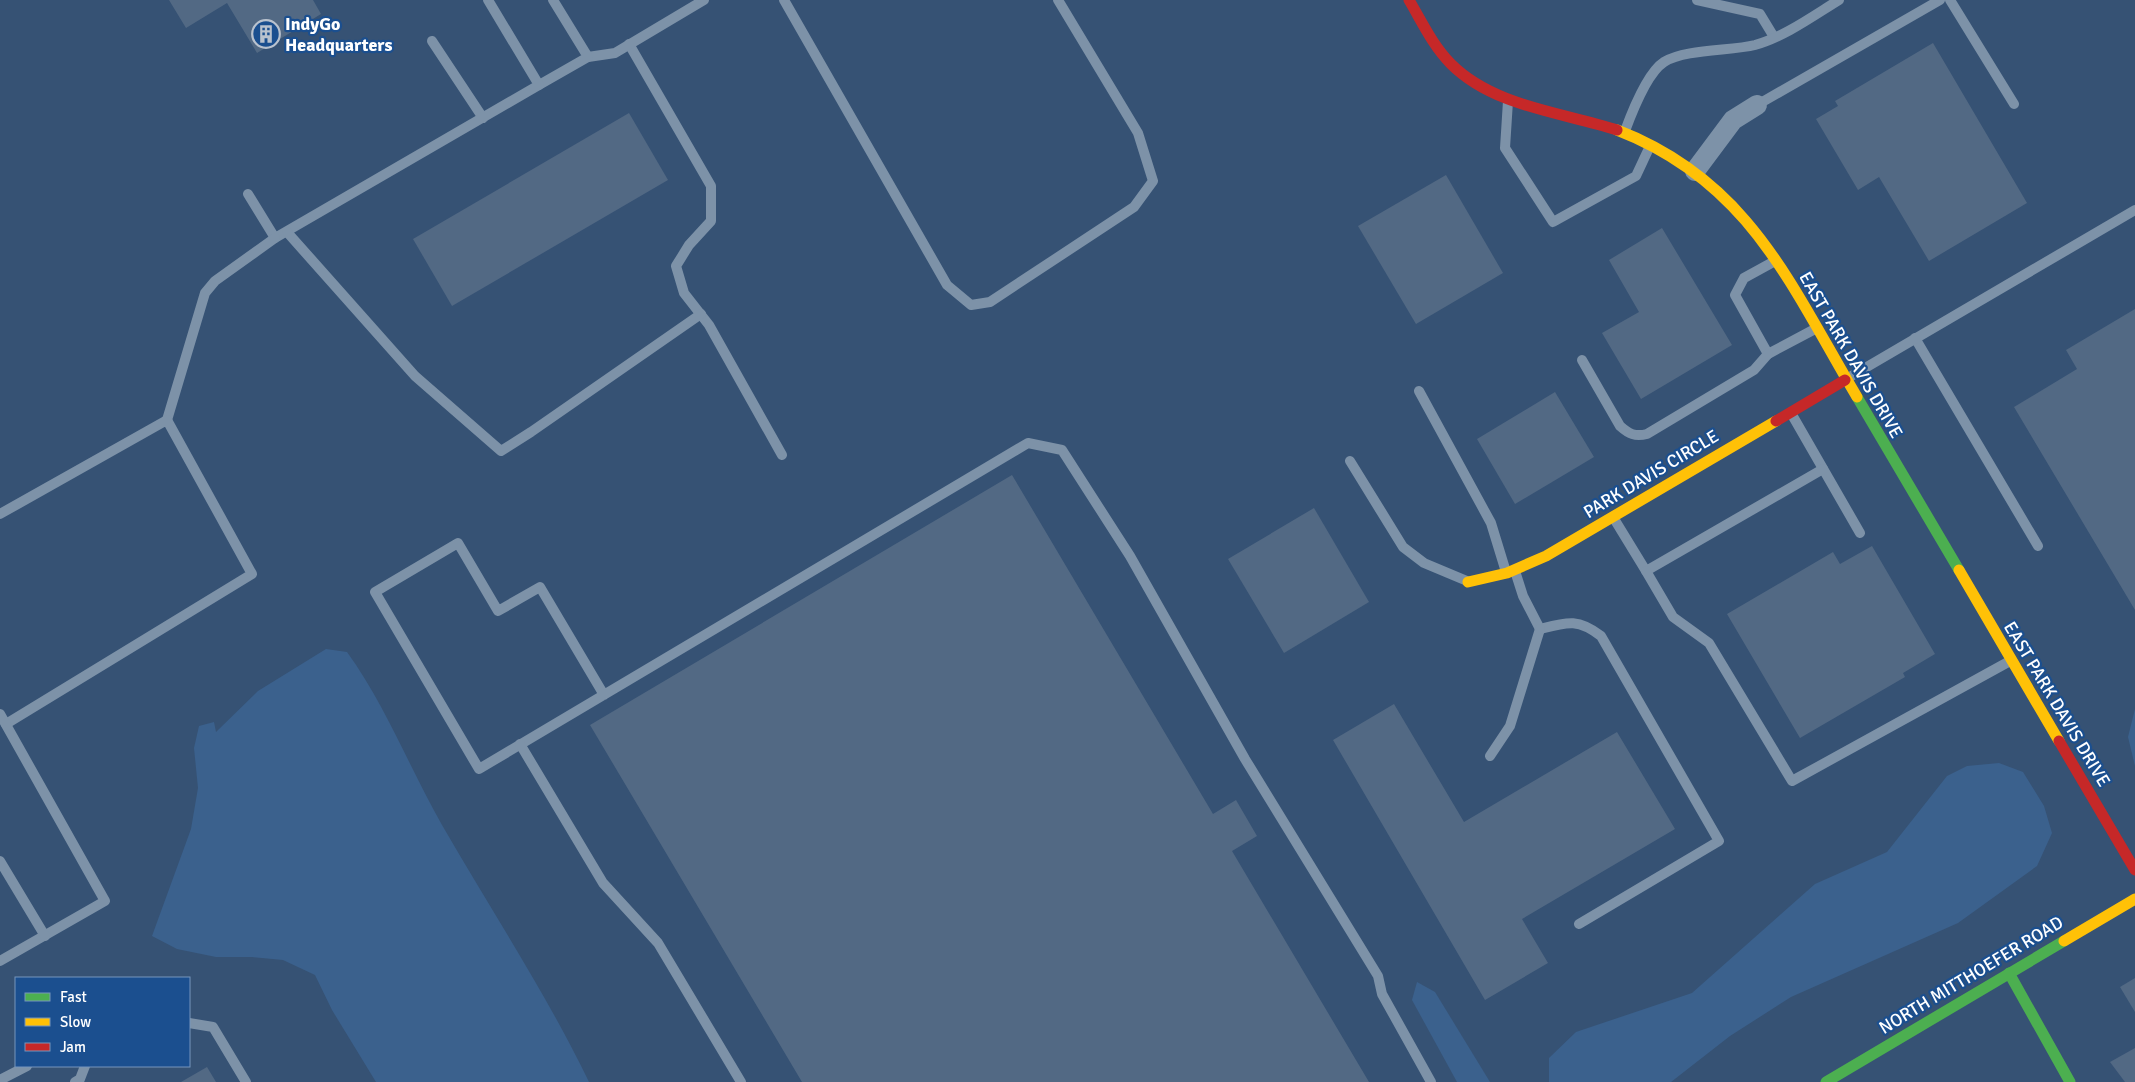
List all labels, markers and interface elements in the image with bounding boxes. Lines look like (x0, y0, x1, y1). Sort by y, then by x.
place label: IndyGo Headquarters (285, 13, 392, 56)
building icon: IndyGo Headquarters (251, 19, 281, 49)
street label: EAST PARK DAVIS DRIVE (1794, 268, 1908, 442)
street label: PARK DAVIS CIRCLE (1579, 425, 1723, 523)
street label: EAST PARK DAVIS DRIVE (1999, 618, 2115, 790)
street label: NORTH MITTHOEFER ROAD (1875, 911, 2067, 1039)
legend (15, 977, 190, 1067)
text: Fast (60, 988, 87, 1006)
text: Slow (60, 1013, 91, 1031)
text: Jam (60, 1038, 86, 1056)

